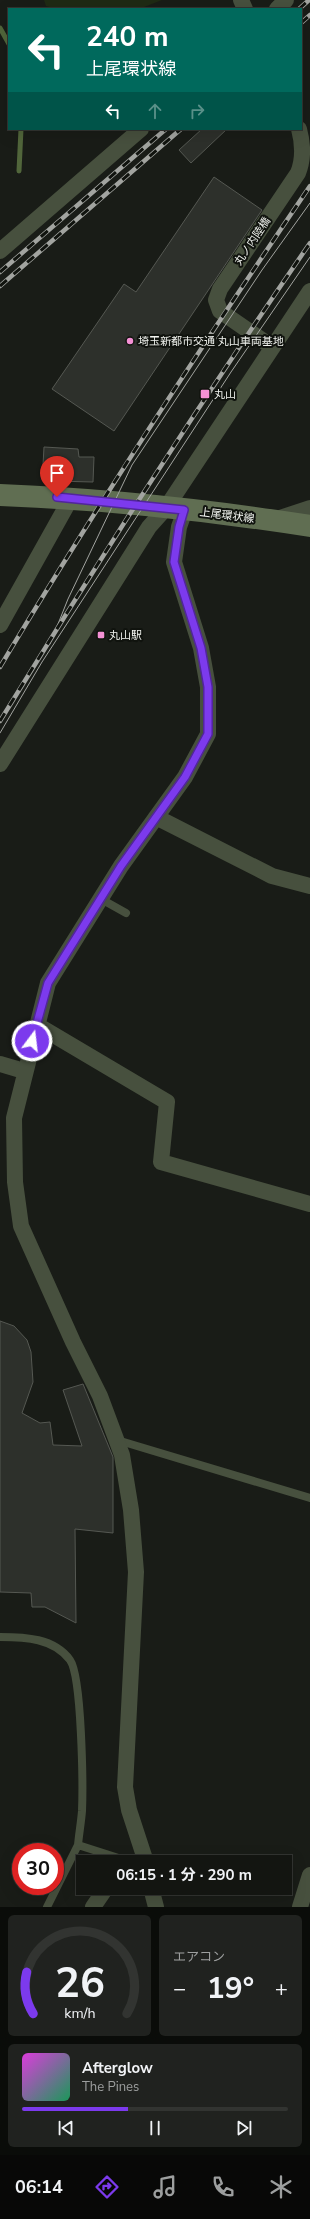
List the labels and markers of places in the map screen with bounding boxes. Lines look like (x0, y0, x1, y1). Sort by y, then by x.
place label: 埼玉新都市交通 丸山車両基地 (138, 334, 284, 349)
marker: 埼玉新都市交通 丸山車両基地 (125, 336, 135, 346)
place label: 丸山 (214, 387, 236, 402)
marker: 丸山 (199, 388, 211, 400)
pin (40, 456, 74, 497)
place label: 丸山駅 (109, 628, 142, 643)
marker: 丸山駅 (96, 630, 106, 640)

